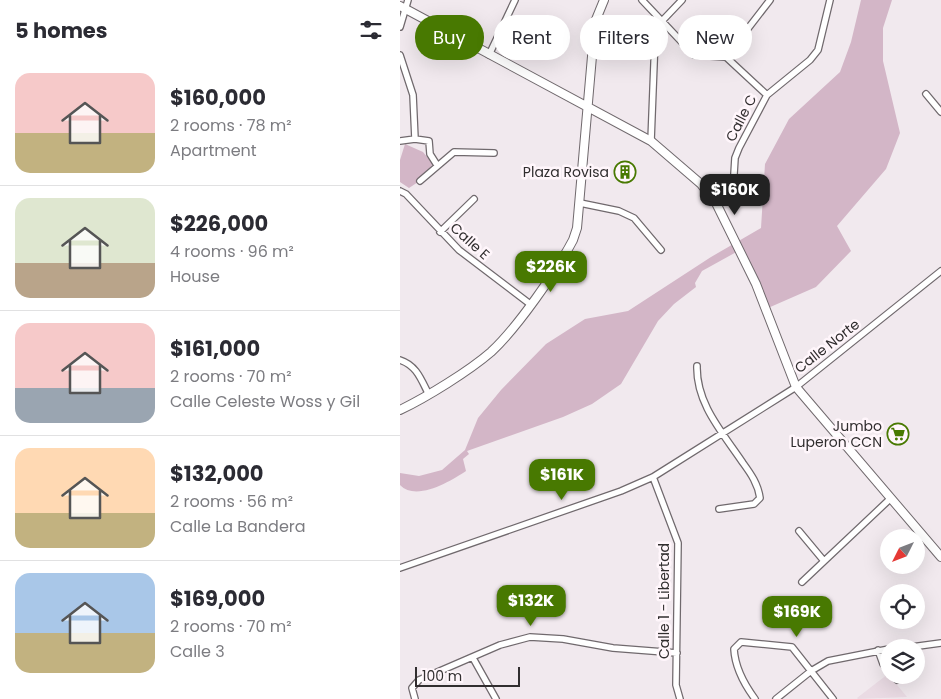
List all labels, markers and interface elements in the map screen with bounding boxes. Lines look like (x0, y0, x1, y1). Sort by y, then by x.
chip: Buy (415, 15, 484, 60)
chip: Rent (494, 15, 570, 60)
chip: Filters (580, 15, 668, 60)
chip: New (678, 15, 752, 60)
text: 5 homes (15, 16, 108, 45)
icon: filters (357, 16, 385, 44)
text: $160,000 (170, 83, 266, 112)
street label: Calle C (721, 91, 761, 145)
icon: home (55, 93, 115, 153)
text: 2 rooms · 78 m² (170, 114, 292, 137)
text: Apartment (170, 139, 257, 162)
building icon: Plaza Rovisa (613, 160, 637, 184)
place label: Plaza Rovisa (523, 162, 609, 182)
pin: $160K (700, 174, 770, 216)
text: $160K (711, 178, 759, 201)
text: $226,000 (170, 209, 268, 238)
icon: home (55, 218, 115, 278)
street label: Calle E (446, 218, 494, 264)
text: 4 rooms · 96 m² (170, 240, 294, 263)
pin: $226K (516, 250, 586, 293)
text: $226K (526, 255, 576, 278)
text: House (170, 265, 220, 288)
street label: Calle Norte (790, 314, 864, 378)
text: $161,000 (170, 334, 260, 363)
icon: home (55, 343, 115, 403)
text: 2 rooms · 70 m² (170, 365, 292, 388)
text: Calle Celeste Woss y Gil (170, 390, 360, 413)
place label: Jumbo Luperon CCN (791, 416, 882, 452)
supermarket icon: Jumbo Luperon CCN (886, 422, 910, 446)
pin: $161K (527, 458, 597, 501)
text: $132,000 (170, 459, 264, 488)
text: $161K (540, 463, 584, 486)
icon: home (55, 468, 115, 528)
text: 2 rooms · 56 m² (170, 490, 293, 513)
text: Calle La Bandera (170, 515, 306, 538)
north arrow (880, 529, 925, 574)
map controls (880, 529, 925, 684)
street label: Calle 1 - Libertad (654, 543, 674, 659)
text: $169,000 (170, 584, 265, 613)
pin: $132K (496, 584, 566, 627)
button: locate (880, 584, 925, 629)
text: $132K (508, 589, 554, 612)
icon: home (55, 593, 115, 653)
pin: $169K (762, 596, 832, 638)
text: $169K (773, 600, 821, 623)
text: 2 rooms · 70 m² (170, 615, 292, 638)
button: layers (880, 639, 925, 684)
text: Calle 3 (170, 640, 225, 663)
scale bar (415, 664, 520, 687)
text: 100 m (422, 666, 462, 686)

